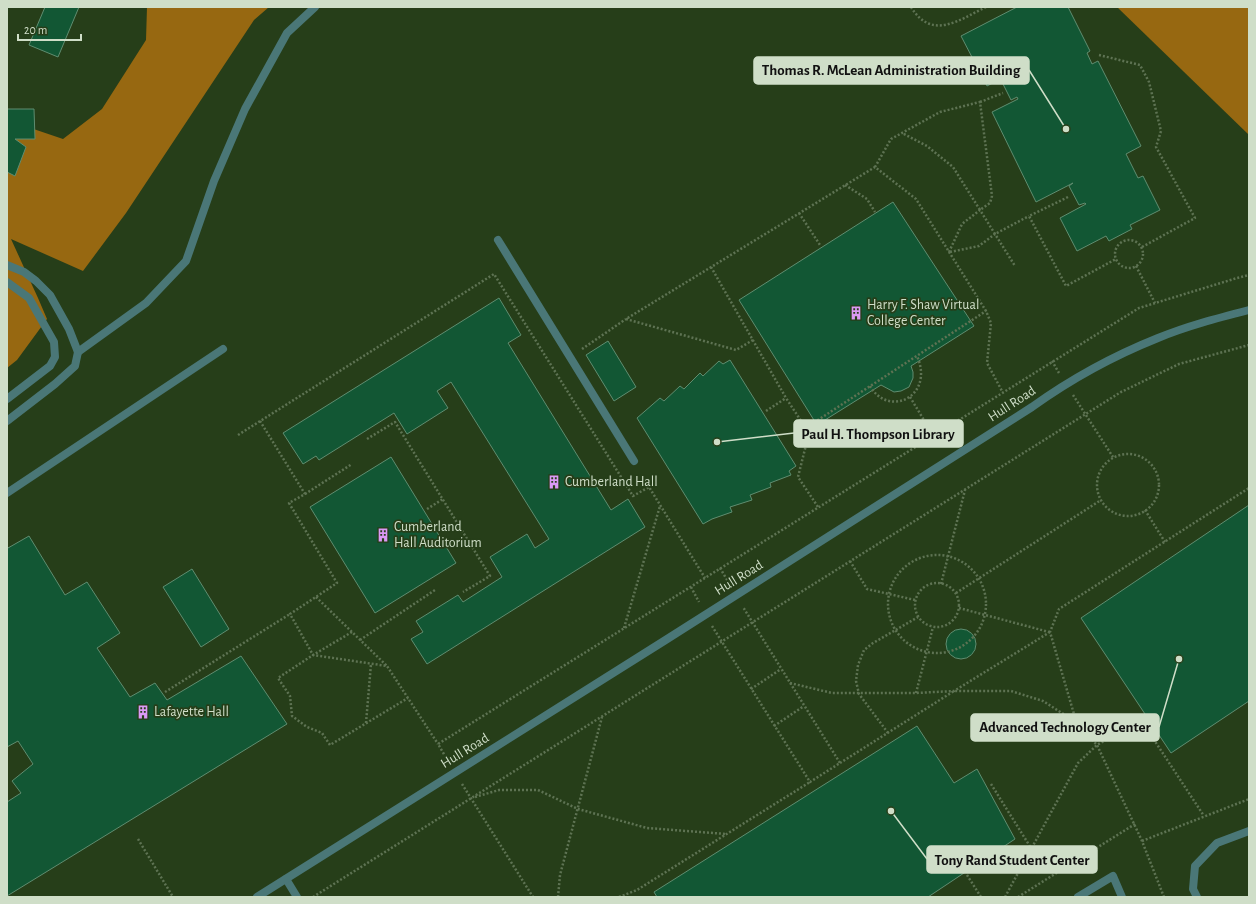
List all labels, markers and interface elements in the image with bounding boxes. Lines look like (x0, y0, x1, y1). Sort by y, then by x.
scale bar (18, 16, 81, 42)
text: 20 m (24, 24, 47, 36)
callout: Thomas R. McLean Administration Building (754, 57, 1029, 84)
text: Thomas R. McLean Administration Building (762, 63, 1021, 78)
place label: Harry F. Shaw Virtual College Center (867, 298, 979, 328)
building icon: Harry F. Shaw Virtual College Center (848, 305, 864, 321)
street label: Hull Road (986, 384, 1038, 424)
callout: Paul H. Thompson Library (794, 420, 963, 447)
text: Paul H. Thompson Library (801, 427, 955, 442)
building icon: Cumberland Hall (546, 474, 562, 490)
place label: Cumberland Hall (565, 475, 658, 489)
place label: Cumberland Hall Auditorium (394, 520, 482, 550)
building icon: Cumberland Hall Auditorium (375, 527, 391, 543)
street label: Hull Road (713, 558, 765, 598)
building icon: Lafayette Hall (135, 704, 151, 720)
place label: Lafayette Hall (154, 705, 229, 719)
callout: Advanced Technology Center (971, 714, 1159, 741)
text: Advanced Technology Center (979, 720, 1152, 735)
street label: Hull Road (439, 731, 491, 771)
callout: Tony Rand Student Center (927, 846, 1097, 873)
text: Tony Rand Student Center (935, 853, 1090, 868)

